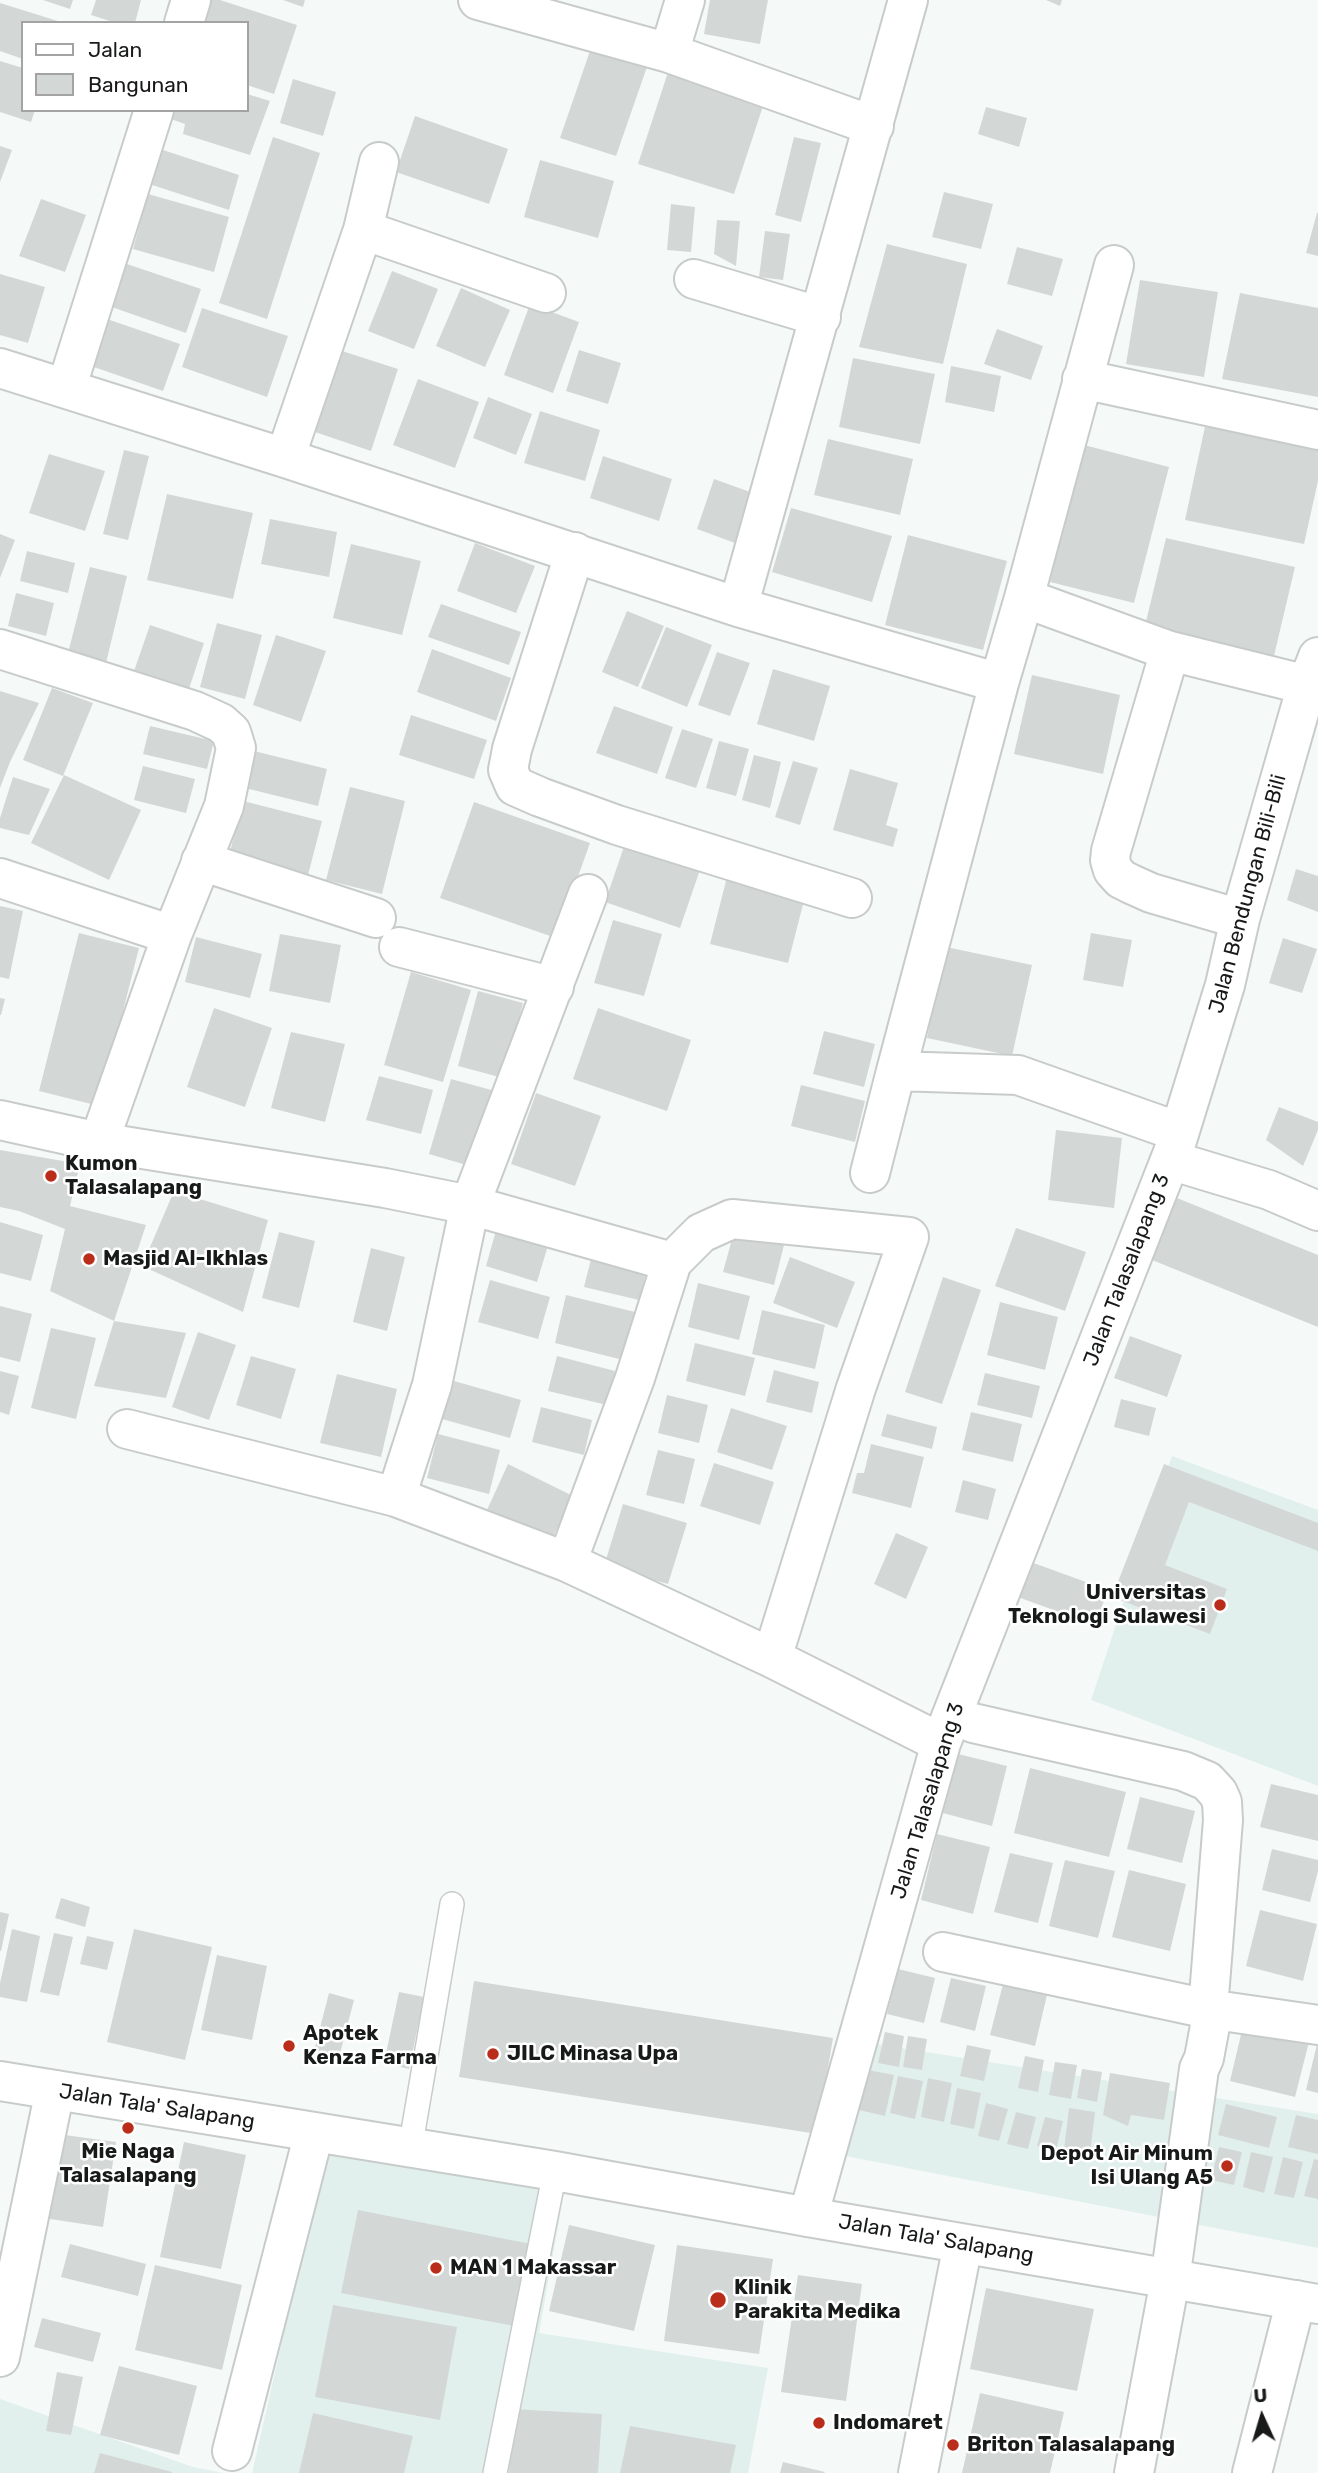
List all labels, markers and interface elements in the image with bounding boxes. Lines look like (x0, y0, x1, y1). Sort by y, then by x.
legend (21, 21, 248, 112)
text: Jalan (88, 37, 142, 62)
text: Bangunan (88, 72, 189, 97)
street label: Jalan Bendungan Bili-Bili (1204, 772, 1292, 1016)
place label: Kumon Talasalapang (65, 1151, 202, 1201)
marker: Kumon Talasalapang (43, 1168, 59, 1184)
street label: Jalan Talasalapang 3 (1079, 1170, 1175, 1370)
place label: Masjid Al-Ikhlas (103, 1246, 268, 1272)
marker: Masjid Al-Ikhlas (81, 1251, 97, 1267)
place label: Universitas Teknologi Sulawesi (1008, 1580, 1206, 1630)
marker: Universitas Teknologi Sulawesi (1212, 1597, 1228, 1613)
street label: Jalan Talasalapang 3 (886, 1700, 970, 1902)
place label: Apotek Kenza Farma (303, 2021, 437, 2071)
marker: Apotek Kenza Farma (281, 2038, 297, 2054)
place label: JILC Minasa Upa (507, 2041, 678, 2067)
marker: JILC Minasa Upa (485, 2046, 501, 2062)
street label: Jalan Tala' Salapang (57, 2079, 257, 2135)
marker: Mie Naga Talasalapang (120, 2120, 136, 2136)
place label: Mie Naga Talasalapang (59, 2139, 197, 2189)
place label: Depot Air Minum Isi Ulang A5 (1041, 2141, 1213, 2191)
marker: Depot Air Minum Isi Ulang A5 (1219, 2158, 1235, 2174)
street label: Jalan Tala' Salapang (836, 2209, 1036, 2269)
place label: MAN 1 Makassar (450, 2255, 616, 2281)
marker: MAN 1 Makassar (428, 2260, 444, 2276)
place label: Klinik Parakita Medika (734, 2275, 901, 2325)
marker: Klinik Parakita Medika (708, 2290, 728, 2310)
north arrow (1227, 2382, 1297, 2452)
text: U (1253, 2384, 1268, 2408)
place label: Indomaret (833, 2410, 943, 2436)
marker: Indomaret (811, 2415, 827, 2431)
place label: Briton Talasalapang (967, 2432, 1175, 2458)
marker: Briton Talasalapang (945, 2437, 961, 2453)

